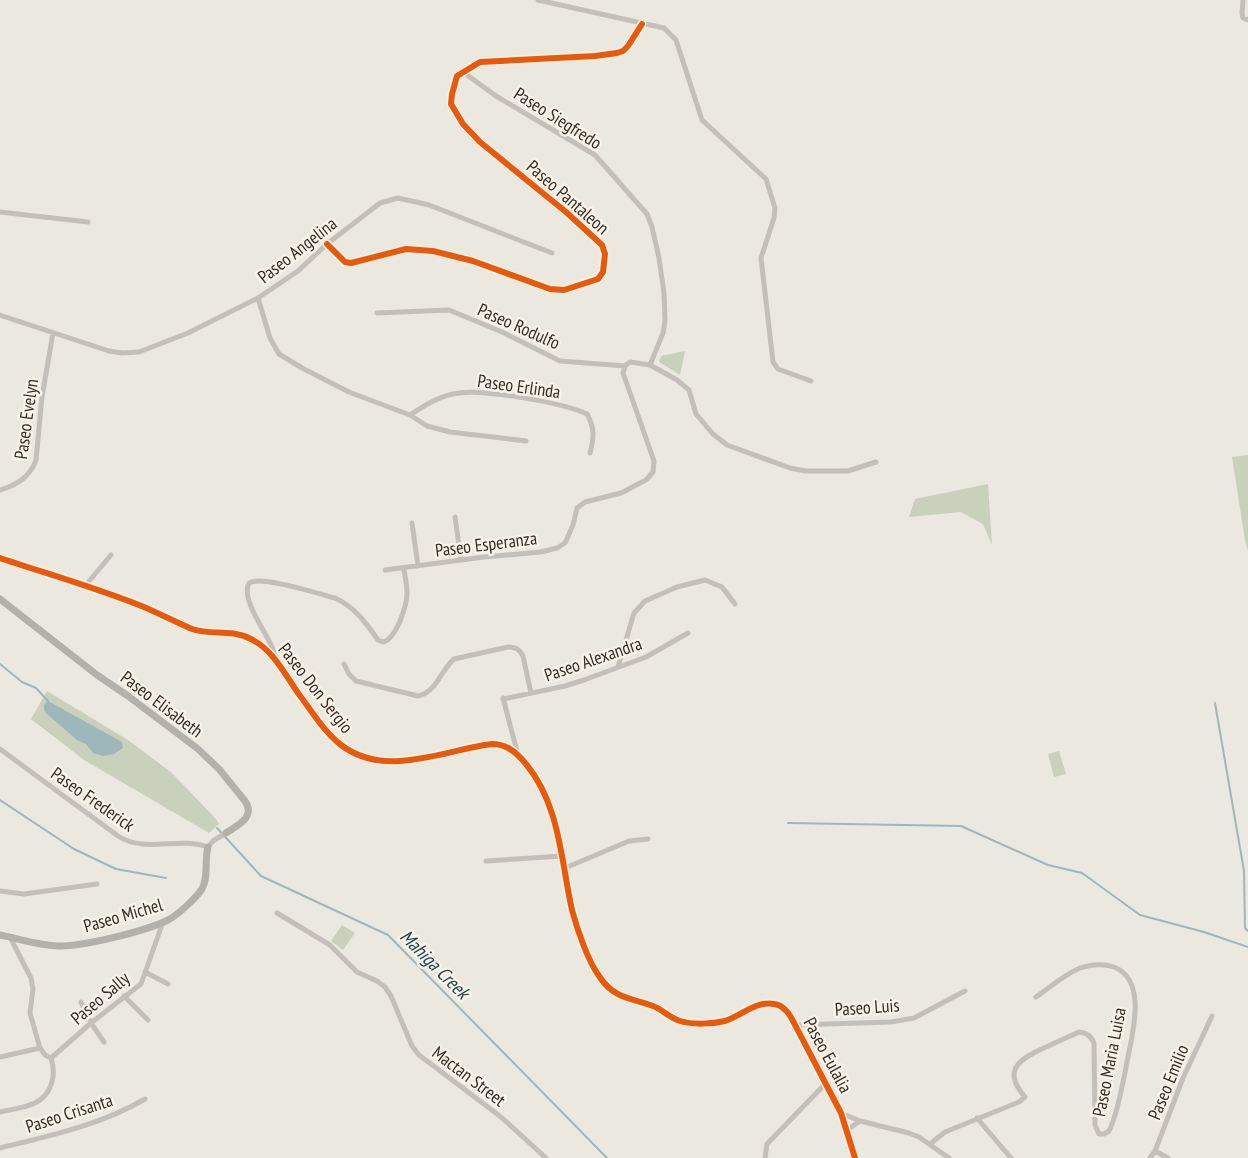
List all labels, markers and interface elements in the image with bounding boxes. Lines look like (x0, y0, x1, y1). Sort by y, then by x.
street label: Paseo Siegfredo (510, 82, 606, 154)
street label: Paseo Pantaleon (522, 155, 614, 239)
street label: Paseo Angelina (253, 212, 341, 288)
street label: Paseo Rodulfo (474, 298, 564, 354)
street label: Paseo Erlinda (476, 369, 562, 403)
street label: Paseo Evelyn (9, 377, 43, 461)
street label: Paseo Esperanza (434, 526, 538, 562)
street label: Paseo Alexandra (541, 632, 645, 686)
street label: Paseo Don Sergio (274, 638, 359, 738)
street label: Paseo Elisabeth (116, 666, 208, 742)
street label: Paseo Frederick (47, 762, 139, 836)
street label: Paseo Michel (81, 893, 166, 937)
water label: Mahiga Creek (395, 924, 477, 1006)
street label: Paseo Sally (66, 967, 134, 1029)
street label: Paseo Luis (834, 993, 900, 1021)
street label: Paseo Maria Luisa (1087, 1006, 1131, 1118)
street label: Paseo Eulalia (799, 1013, 857, 1097)
street label: Mactan Street (428, 1041, 510, 1111)
street label: Paseo Emilio (1143, 1041, 1194, 1123)
street label: Paseo Crisanta (23, 1088, 115, 1138)

